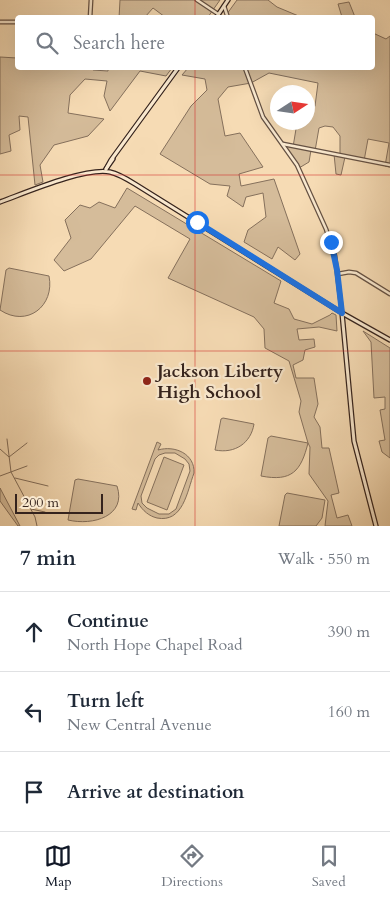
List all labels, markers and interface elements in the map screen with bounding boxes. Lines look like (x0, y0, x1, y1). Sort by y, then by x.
search box (15, 15, 375, 70)
icon: search (33, 29, 61, 57)
text: Search here (73, 30, 165, 56)
north arrow (270, 85, 315, 130)
route start (186, 211, 209, 234)
route end (320, 231, 343, 254)
place label: Jackson Liberty High School (154, 359, 284, 405)
marker: Jackson Liberty High School (141, 375, 153, 387)
scale bar (15, 491, 102, 514)
text: 200 m (22, 493, 59, 512)
text: 7 min (20, 544, 76, 573)
text: Walk · 550 m (278, 548, 370, 570)
text: Continue (67, 608, 149, 634)
icon: ahead (20, 618, 48, 646)
text: 390 m (328, 621, 370, 643)
text: North Hope Chapel Road (67, 634, 243, 656)
text: Turn left (67, 688, 144, 714)
icon: left (20, 698, 48, 726)
text: 160 m (328, 701, 370, 723)
text: New Central Avenue (67, 714, 212, 736)
icon: arrive (20, 778, 48, 806)
text: Arrive at destination (67, 779, 244, 805)
tab: Map (44, 842, 72, 891)
tab: Directions (161, 842, 223, 891)
tab: Saved (312, 842, 346, 891)

